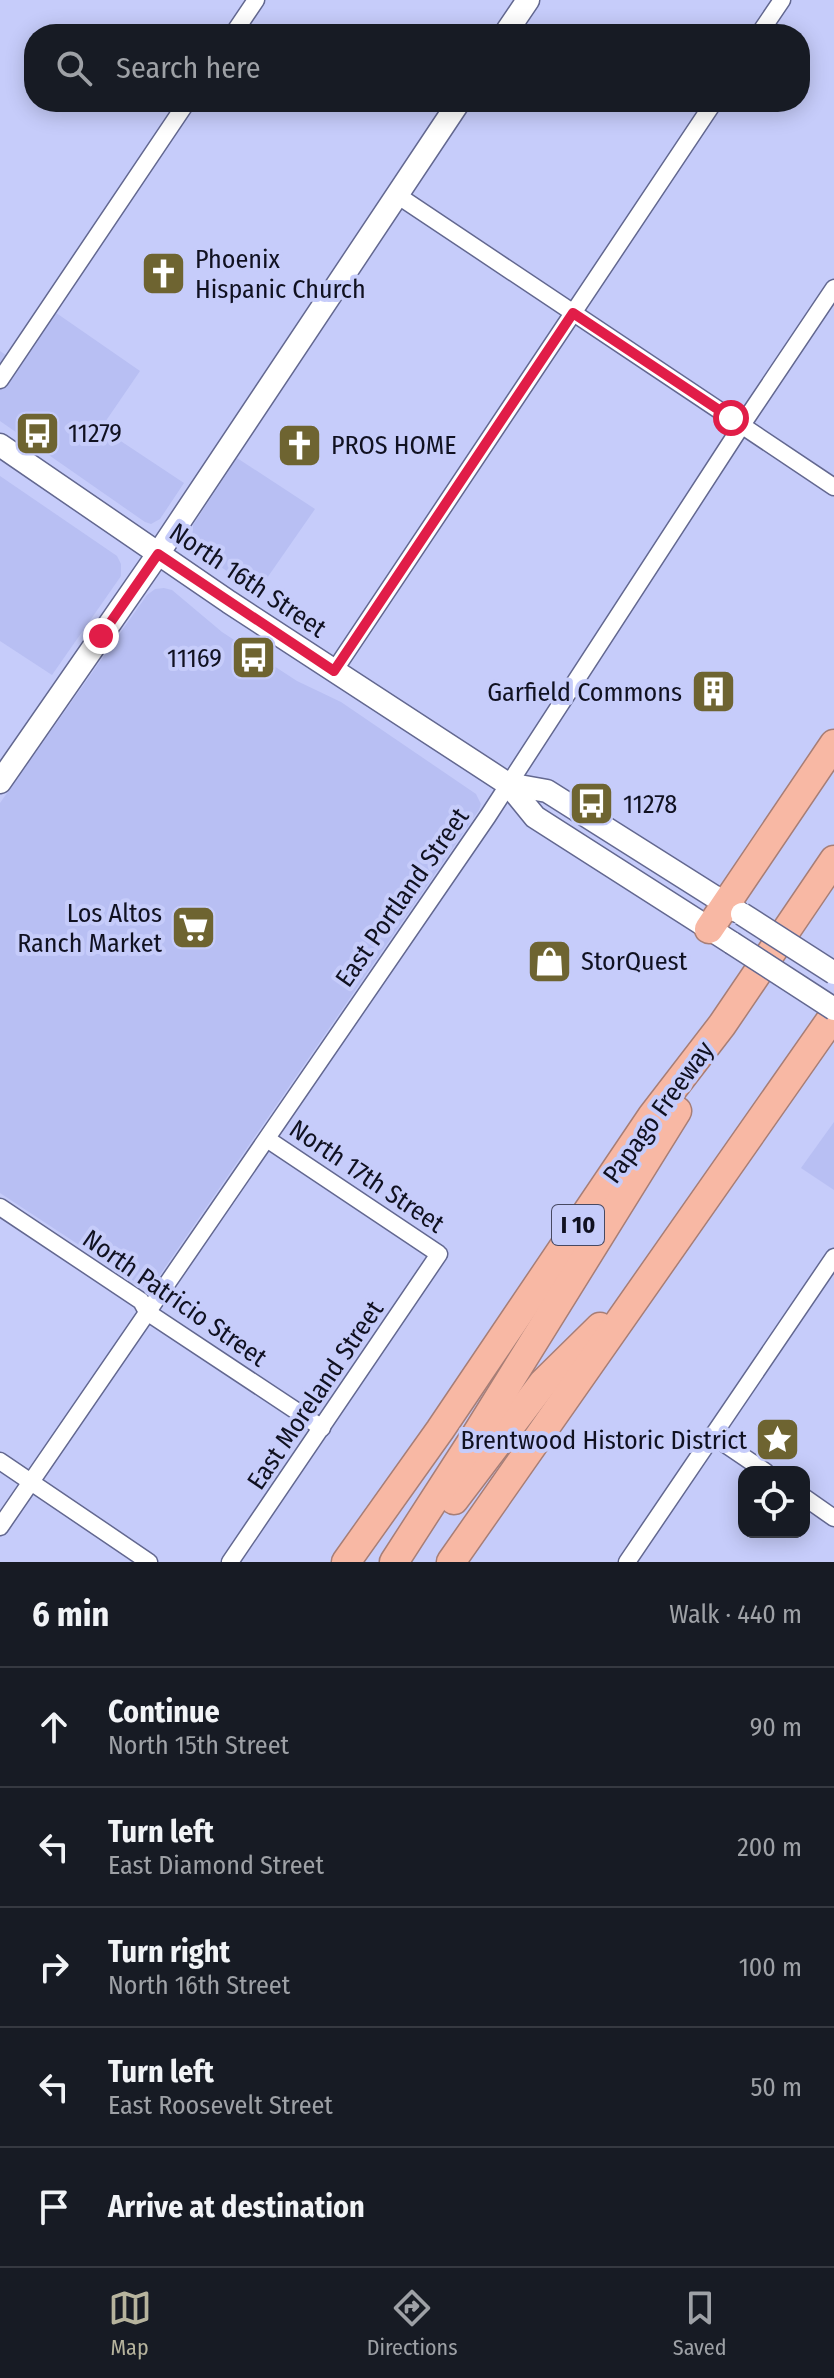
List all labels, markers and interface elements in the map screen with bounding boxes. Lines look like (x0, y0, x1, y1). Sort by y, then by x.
search box (24, 24, 810, 112)
icon: search (52, 46, 96, 90)
text: Search here (116, 50, 261, 86)
place label: Phoenix Hispanic Church (195, 244, 366, 305)
church icon: Phoenix Hispanic Church (140, 250, 188, 298)
route start (713, 400, 749, 436)
bus stop icon: 11279 (13, 409, 61, 457)
place label: 11279 (68, 418, 122, 449)
church icon: PROS HOME (276, 421, 324, 469)
place label: PROS HOME (331, 430, 456, 461)
street label: North 16th Street (164, 517, 332, 644)
route end (83, 618, 119, 654)
bus stop icon: 11169 (229, 634, 277, 682)
place label: 11169 (167, 643, 222, 674)
building icon: Garfield Commons (689, 668, 737, 716)
place label: Garfield Commons (487, 677, 682, 708)
bus stop icon: 11278 (568, 780, 616, 828)
place label: 11278 (623, 789, 677, 820)
street label: East Portland Street (329, 802, 476, 993)
place label: Los Altos Ranch Market (17, 898, 162, 959)
supermarket icon: Los Altos Ranch Market (169, 904, 217, 952)
shop icon: StorQuest (526, 937, 574, 985)
place label: StorQuest (581, 946, 688, 977)
street label: Papago Freeway (597, 1035, 720, 1189)
street label: North 17th Street (284, 1113, 450, 1240)
road number: I 10 (552, 1205, 604, 1245)
street label: North Patricio Street (77, 1223, 273, 1374)
street label: East Moreland Street (241, 1295, 390, 1495)
place icon: Brentwood Historic District (754, 1416, 802, 1464)
place label: Brentwood Historic District (460, 1425, 747, 1456)
map controls (738, 1466, 810, 1538)
button: locate (738, 1466, 810, 1538)
text: 6 min (32, 1594, 109, 1635)
text: Walk · 440 m (669, 1599, 802, 1630)
text: Continue (108, 1694, 220, 1730)
icon: ahead (32, 1705, 76, 1749)
text: 90 m (750, 1712, 802, 1743)
text: North 15th Street (108, 1730, 289, 1761)
text: Turn left (108, 1814, 214, 1850)
icon: left (32, 1825, 76, 1869)
text: 200 m (737, 1832, 802, 1863)
text: East Diamond Street (108, 1850, 324, 1881)
text: Turn right (108, 1934, 230, 1970)
icon: right (32, 1945, 76, 1989)
text: 100 m (739, 1952, 802, 1983)
text: North 16th Street (108, 1970, 290, 2001)
text: Turn left (108, 2054, 214, 2090)
icon: left (32, 2065, 76, 2109)
text: 50 m (750, 2072, 802, 2103)
text: East Roosevelt Street (108, 2090, 333, 2121)
icon: arrive (32, 2185, 76, 2229)
text: Arrive at destination (108, 2189, 365, 2225)
tab: Map (108, 2286, 152, 2361)
tab: Directions (367, 2286, 458, 2361)
tab: Saved (673, 2286, 726, 2361)

